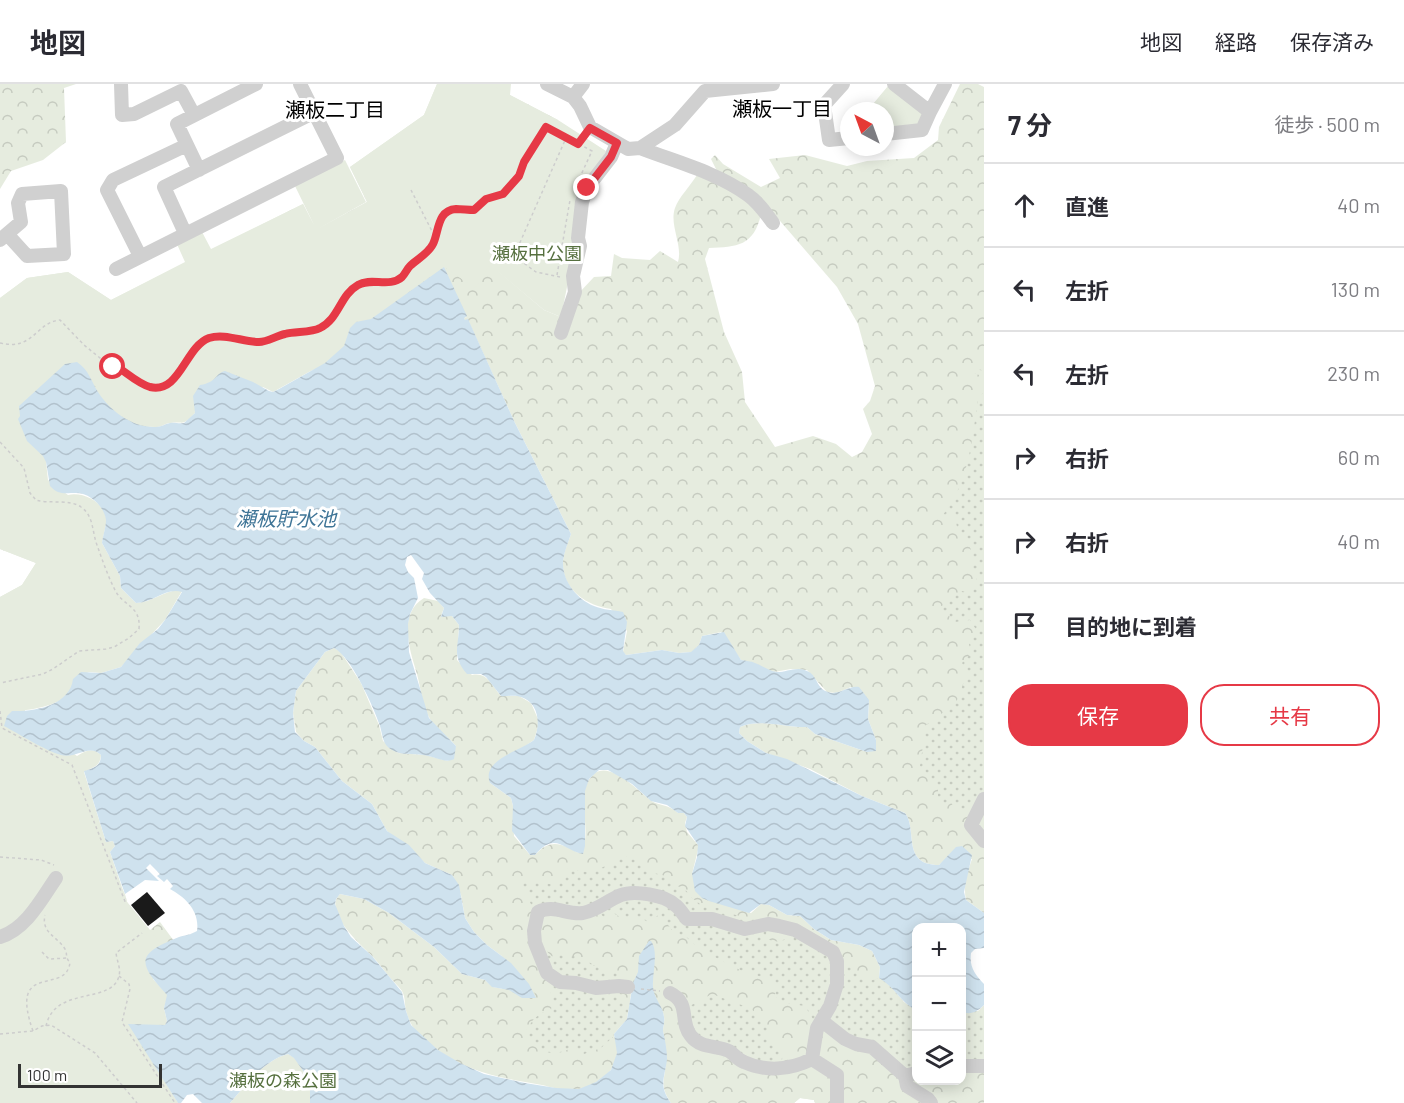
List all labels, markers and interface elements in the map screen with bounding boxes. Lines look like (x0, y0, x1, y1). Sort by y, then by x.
text: 地図 (30, 25, 86, 59)
text: 地図 (1140, 29, 1182, 54)
text: 経路 (1215, 29, 1257, 54)
text: 保存済み (1290, 29, 1374, 54)
district label: 瀬板一丁目 (732, 96, 832, 120)
district label: 瀬板二丁目 (285, 97, 385, 121)
north arrow (840, 102, 894, 156)
text: 7 分 (1008, 109, 1052, 140)
text: 徒歩 · 500 m (1274, 112, 1380, 136)
route end (573, 174, 599, 200)
icon: ahead (1008, 189, 1041, 222)
text: 直進 (1065, 193, 1109, 219)
text: 40 m (1337, 193, 1380, 217)
park label: 瀬板中公園 (492, 242, 582, 264)
icon: left (1008, 273, 1041, 306)
text: 左折 (1065, 277, 1109, 303)
text: 130 m (1331, 277, 1380, 301)
route start (99, 353, 125, 379)
icon: left (1008, 357, 1041, 390)
text: 左折 (1065, 361, 1109, 387)
text: 230 m (1327, 361, 1380, 385)
icon: right (1008, 441, 1041, 474)
text: 右折 (1065, 445, 1109, 471)
text: 60 m (1338, 445, 1380, 469)
water label: 瀬板貯水池 (236, 506, 338, 530)
icon: right (1008, 525, 1041, 558)
text: 右折 (1065, 529, 1109, 555)
text: 40 m (1337, 529, 1380, 553)
icon: arrive (1008, 609, 1041, 642)
text: 目的地に到着 (1065, 613, 1197, 639)
button: 保存 (1008, 684, 1188, 746)
button: 共有 (1200, 684, 1380, 746)
map controls (912, 923, 966, 1085)
button: + (912, 923, 966, 977)
button: − (912, 977, 966, 1031)
button: layers (912, 1031, 966, 1085)
scale bar (18, 1061, 162, 1088)
text: 100 m (27, 1065, 67, 1084)
park label: 瀬板の森公園 (229, 1069, 337, 1091)

